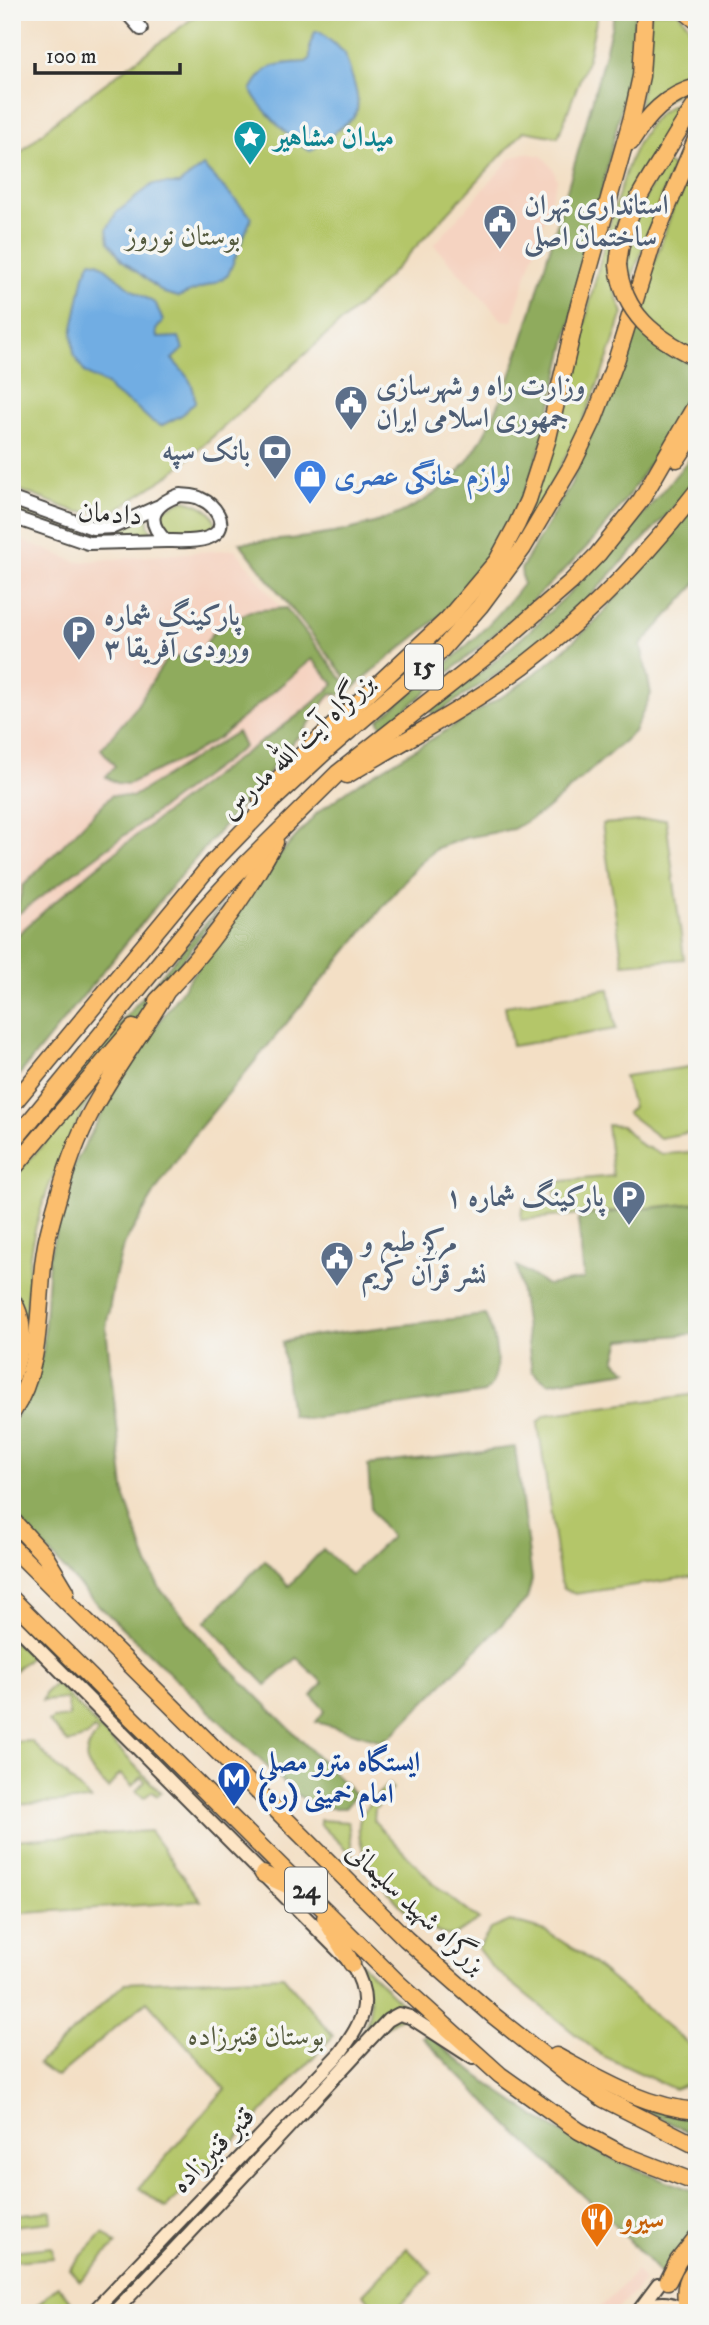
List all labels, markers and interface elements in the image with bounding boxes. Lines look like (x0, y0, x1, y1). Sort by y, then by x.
scale bar (35, 32, 180, 76)
text: 100 m (46, 44, 97, 70)
place icon: میدان مشاهیر (231, 118, 269, 167)
place label: میدان مشاهیر (271, 120, 394, 155)
place label: استانداری تهران ساختمان اصلی (523, 188, 669, 258)
public building icon: استانداری تهران ساختمان اصلی (481, 202, 519, 251)
park label: بوستان نوروز (123, 219, 240, 254)
place label: وزارت راه و شهرسازی جمهوری اسلامی ایران (376, 369, 585, 436)
public building icon: وزارت راه و شهرسازی جمهوری اسلامی ایران (332, 383, 370, 432)
bank icon: بانک سپه (256, 432, 294, 481)
place label: بانک سپه (162, 434, 250, 470)
shop icon: لوازم خانگی عصری (291, 457, 329, 506)
place label: لوازم خانگی عصری (334, 459, 511, 500)
street label: دادمان (77, 494, 143, 534)
place label: پارکینگ شماره ۳ ورودی آفریقا (104, 597, 250, 666)
parking icon: پارکینگ شماره ۳ ورودی آفریقا (60, 613, 98, 662)
road number: 15 (405, 645, 443, 690)
street label: بزرگراه آیت الله مدرس (209, 661, 382, 827)
place label: پارکینگ شماره ۱ (446, 1178, 606, 1217)
parking icon: پارکینگ شماره ۱ (610, 1178, 648, 1227)
place label: مرکز طبع و نشر قرآن کریم (359, 1225, 486, 1298)
public building icon: مرکز طبع و نشر قرآن کریم (318, 1239, 356, 1288)
place label: ایستگاه مترو مصلی امام خمینی (ره) (257, 1743, 420, 1818)
metro station icon: ایستگاه مترو مصلی امام خمینی (ره) (215, 1759, 253, 1808)
street label: بزرگراه شهید سلیمانی (339, 1833, 495, 1982)
road number: 24 (285, 1868, 327, 1912)
park label: بوستان قنبرزاده (188, 2019, 324, 2054)
street label: قنبر قنبرزاده (163, 2099, 263, 2201)
restaurant icon: سیرو (578, 2200, 616, 2249)
place label: سیرو (619, 2202, 664, 2237)

